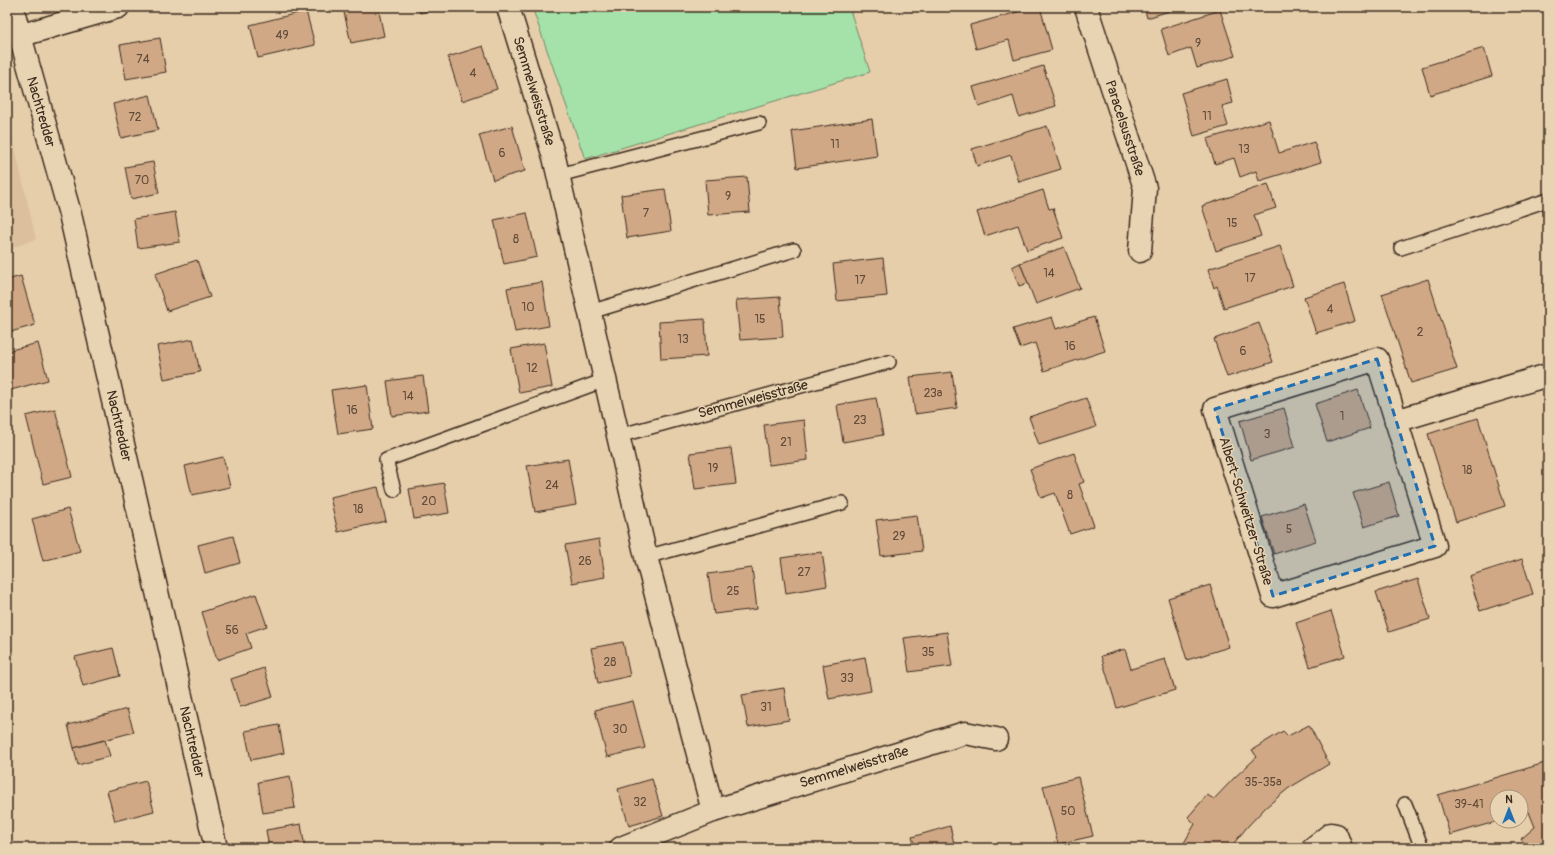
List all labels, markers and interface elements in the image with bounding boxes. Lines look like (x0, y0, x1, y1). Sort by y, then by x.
house number: 49 (275, 28, 289, 43)
street label: Semmelweisstraße (509, 34, 559, 148)
house number: 9 (1195, 36, 1201, 51)
house number: 74 (136, 52, 150, 67)
house number: 4 (470, 66, 477, 81)
street label: Nachtredder (23, 75, 59, 149)
street label: Paracelsusstraße (1102, 78, 1149, 178)
house number: 11 (1202, 109, 1212, 124)
house number: 72 (128, 110, 142, 125)
house number: 11 (830, 137, 840, 152)
house number: 13 (1238, 142, 1250, 157)
house number: 6 (499, 146, 506, 161)
house number: 70 (135, 173, 149, 188)
house number: 9 (725, 189, 731, 204)
house number: 7 (643, 206, 650, 221)
house number: 15 (1226, 216, 1238, 231)
house number: 8 (513, 232, 519, 247)
house number: 14 (1043, 266, 1055, 281)
house number: 17 (1244, 271, 1256, 286)
house number: 17 (854, 273, 866, 288)
house number: 10 (522, 300, 534, 315)
house number: 4 (1327, 302, 1334, 317)
house number: 15 (754, 312, 766, 327)
house number: 2 (1417, 325, 1424, 340)
house number: 13 (677, 332, 689, 347)
house number: 16 (1064, 339, 1076, 354)
house number: 6 (1240, 344, 1247, 359)
house number: 12 (526, 361, 538, 376)
street label: Semmelweisstraße (696, 376, 810, 422)
house number: 23a (924, 386, 943, 401)
street label: Nachtredder (103, 389, 135, 463)
house number: 14 (402, 389, 414, 404)
house number: 16 (346, 403, 358, 418)
house number: 1 (1340, 409, 1344, 424)
house number: 23 (853, 413, 867, 428)
house number: 3 (1264, 427, 1271, 442)
house number: 21 (780, 435, 792, 450)
street label: Albert-Schweitzer-Straße (1215, 435, 1277, 587)
house number: 19 (708, 461, 718, 476)
house number: 18 (1462, 463, 1472, 478)
house number: 24 (545, 478, 559, 493)
house number: 8 (1067, 488, 1073, 503)
house number: 20 (422, 494, 436, 509)
house number: 18 (353, 502, 363, 517)
house number: 5 (1286, 522, 1292, 537)
house number: 29 (893, 529, 905, 544)
house number: 26 (578, 554, 592, 569)
house number: 27 (797, 565, 811, 580)
house number: 25 (726, 584, 740, 599)
house number: 56 (225, 623, 239, 638)
house number: 35 (921, 645, 935, 660)
house number: 28 (604, 655, 616, 670)
house number: 33 (840, 671, 854, 686)
house number: 31 (760, 700, 772, 715)
street label: Nachtredder (176, 705, 208, 779)
house number: 30 (613, 722, 627, 737)
street label: Semmelweisstraße (797, 742, 911, 792)
house number: 35-35a (1244, 775, 1282, 790)
north arrow (1489, 789, 1529, 829)
text: N (1505, 793, 1513, 806)
house number: 32 (633, 795, 647, 810)
house number: 39-41 (1454, 797, 1484, 812)
house number: 50 (1061, 804, 1075, 819)

